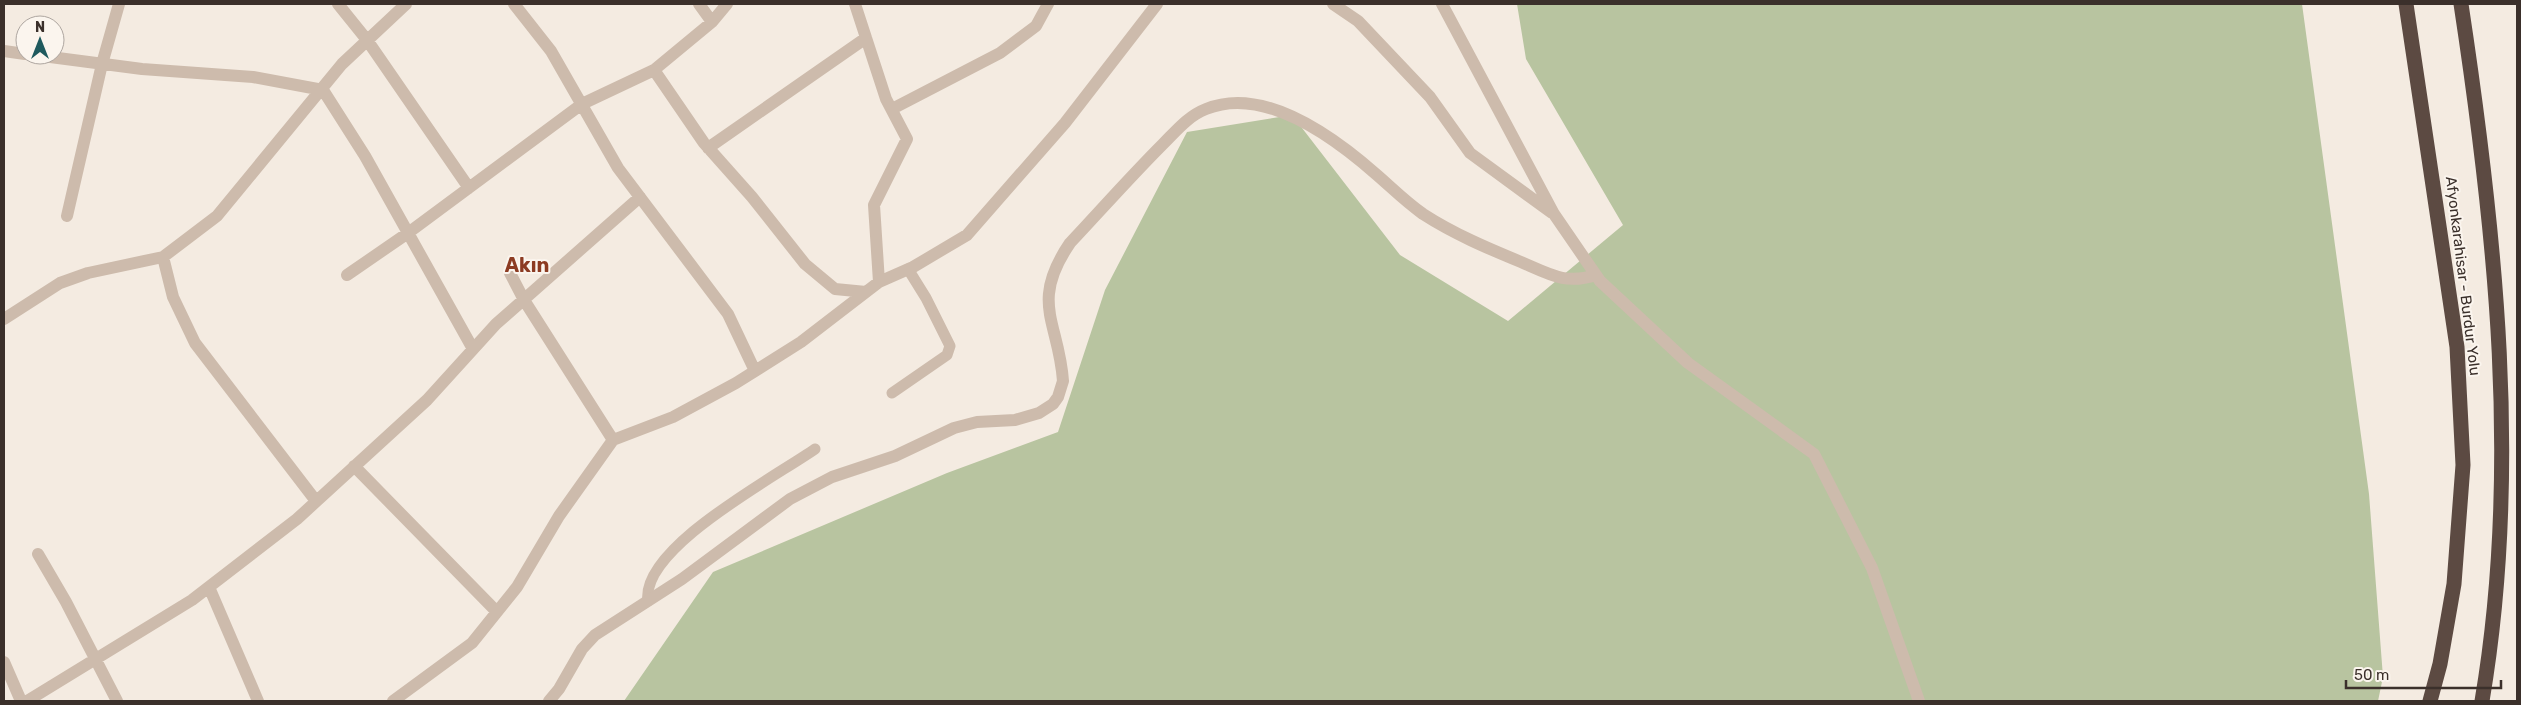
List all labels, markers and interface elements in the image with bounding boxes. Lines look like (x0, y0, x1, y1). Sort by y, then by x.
north arrow (15, 15, 65, 65)
text: N (35, 19, 45, 36)
street label: Afyonkarahisar - Burdur Yolu (2442, 175, 2484, 377)
district label: Akın (505, 253, 549, 277)
scale bar (2346, 658, 2501, 690)
text: 50 m (2354, 666, 2389, 684)

